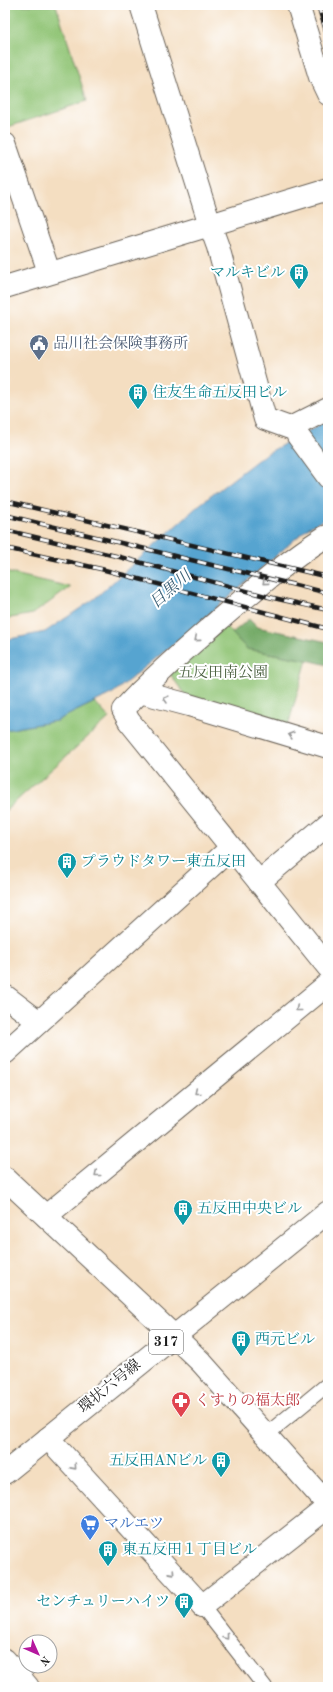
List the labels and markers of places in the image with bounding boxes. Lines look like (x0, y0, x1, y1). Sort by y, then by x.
building icon: マルキビル (288, 262, 310, 290)
place label: マルキビル (210, 265, 285, 281)
public building icon: 品川社会保険事務所 (28, 333, 50, 361)
place label: 品川社会保険事務所 (53, 335, 188, 352)
building icon: 住友生命五反田ビル (127, 382, 149, 410)
place label: 住友生命五反田ビル (152, 383, 287, 401)
building icon: プラウドタワー東五反田 (56, 851, 78, 879)
place label: プラウドタワー東五反田 (81, 853, 246, 870)
building icon: 五反田中央ビル (172, 1198, 194, 1226)
place label: 五反田中央ビル (197, 1200, 302, 1217)
building icon: 西元ビル (230, 1329, 252, 1357)
place label: 西元ビル (255, 1331, 315, 1348)
pharmacy icon: くすりの福太郎 (170, 1390, 192, 1418)
place label: くすりの福太郎 (195, 1392, 300, 1409)
building icon: 五反田ANビル (210, 1450, 232, 1478)
place label: 五反田ANビル (109, 1452, 207, 1469)
supermarket icon: マルエツ (79, 1513, 101, 1541)
place label: マルエツ (104, 1517, 164, 1532)
building icon: 東五反田１丁目ビル (97, 1539, 119, 1567)
place label: 東五反田１丁目ビル (122, 1541, 257, 1558)
building icon: センチュリーハイツ (173, 1591, 195, 1619)
place label: センチュリーハイツ (36, 1594, 170, 1610)

